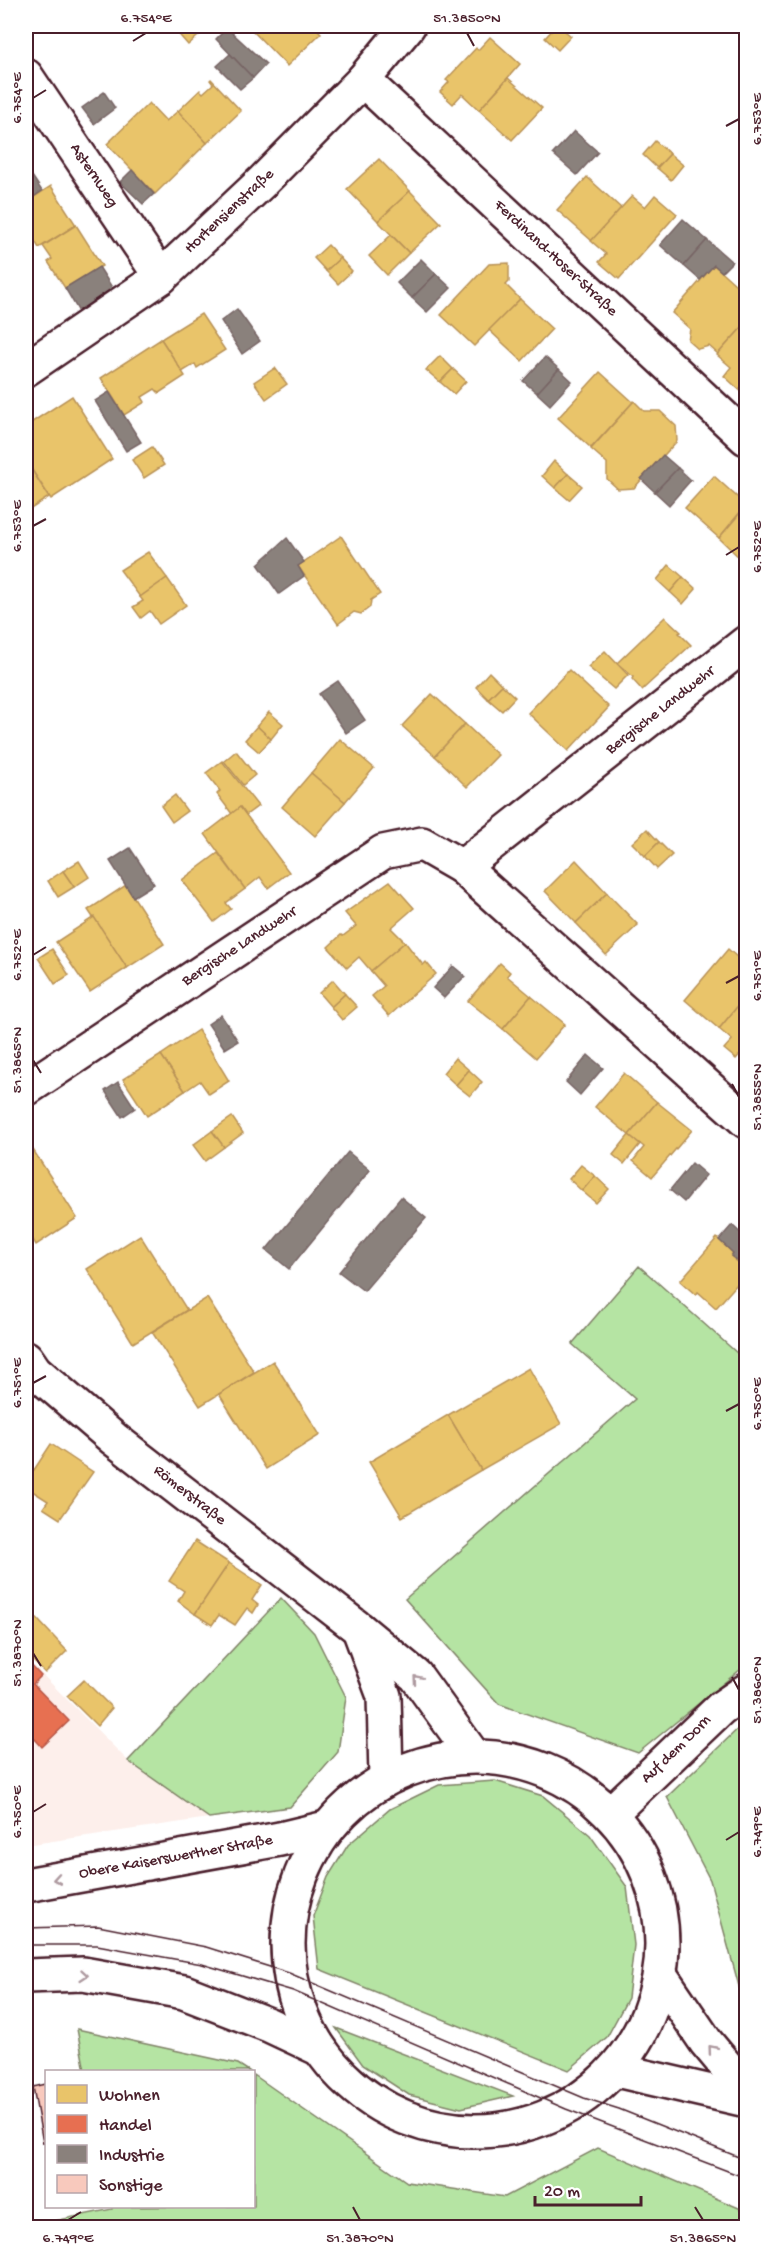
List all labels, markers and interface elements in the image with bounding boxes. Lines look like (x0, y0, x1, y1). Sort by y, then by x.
text: 6.754°E (120, 10, 172, 28)
text: 51.3850°N (433, 10, 501, 28)
text: 6.754°E (9, 72, 27, 124)
text: 6.753°E (749, 92, 767, 145)
street label: Asternweg (65, 140, 121, 212)
street label: Hortensienstraße (181, 165, 279, 258)
street label: Ferdinand-Hoser-Straße (488, 196, 621, 322)
text: 6.753°E (9, 499, 27, 552)
text: 6.752°E (749, 521, 767, 573)
street label: Bergische Landwehr (602, 662, 720, 760)
street label: Bergische Landwehr (178, 902, 302, 992)
text: 6.752°E (9, 929, 27, 981)
text: 6.751°E (749, 950, 767, 1001)
text: 51.3865°N (9, 1026, 27, 1093)
text: 51.3855°N (749, 1063, 767, 1130)
text: 6.751°E (9, 1357, 27, 1408)
text: 6.750°E (749, 1377, 767, 1430)
street label: Römerstraße (149, 1462, 230, 1531)
text: 51.3870°N (9, 1619, 27, 1687)
text: 51.3860°N (749, 1656, 767, 1724)
one-way arrow (413, 1675, 424, 1686)
street label: Auf dem Dorn (638, 1711, 716, 1788)
text: 6.750°E (9, 1785, 27, 1838)
text: 6.749°E (749, 1806, 767, 1857)
street label: Obere Kaiserswerther Straße (78, 1831, 275, 1884)
one-way arrow (52, 1872, 62, 1885)
one-way arrow (79, 1968, 88, 1981)
one-way arrow (708, 2045, 719, 2056)
legend (45, 2070, 255, 2208)
text: Wohnen (99, 2086, 160, 2107)
text: Handel (99, 2116, 152, 2137)
text: Industrie (99, 2146, 165, 2167)
scale bar (535, 2169, 642, 2207)
text: Sonstige (99, 2176, 163, 2197)
text: 20 m (544, 2182, 580, 2203)
text: 6.749°E (43, 2230, 94, 2248)
text: 51.3870°N (326, 2230, 394, 2248)
text: 51.3865°N (670, 2230, 737, 2248)

